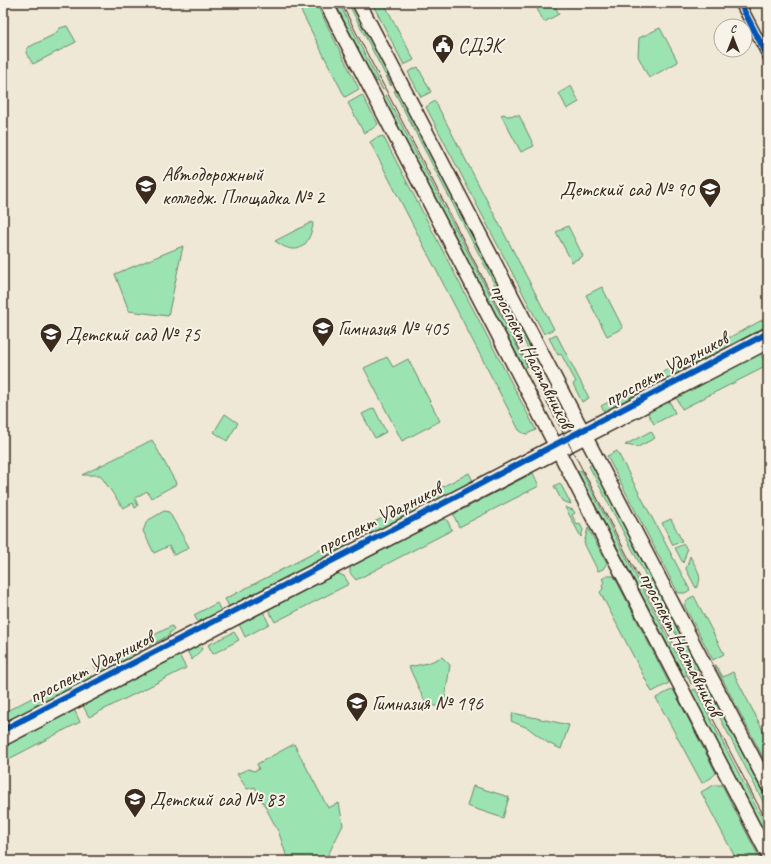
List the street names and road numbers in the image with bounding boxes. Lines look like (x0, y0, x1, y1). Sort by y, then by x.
street label: проспект Наставников (485, 280, 581, 436)
street label: проспект Ударников (600, 325, 735, 412)
street label: проспект Ударников (313, 475, 448, 560)
street label: проспект Наставников (634, 568, 730, 724)
street label: проспект Ударников (25, 624, 160, 709)

